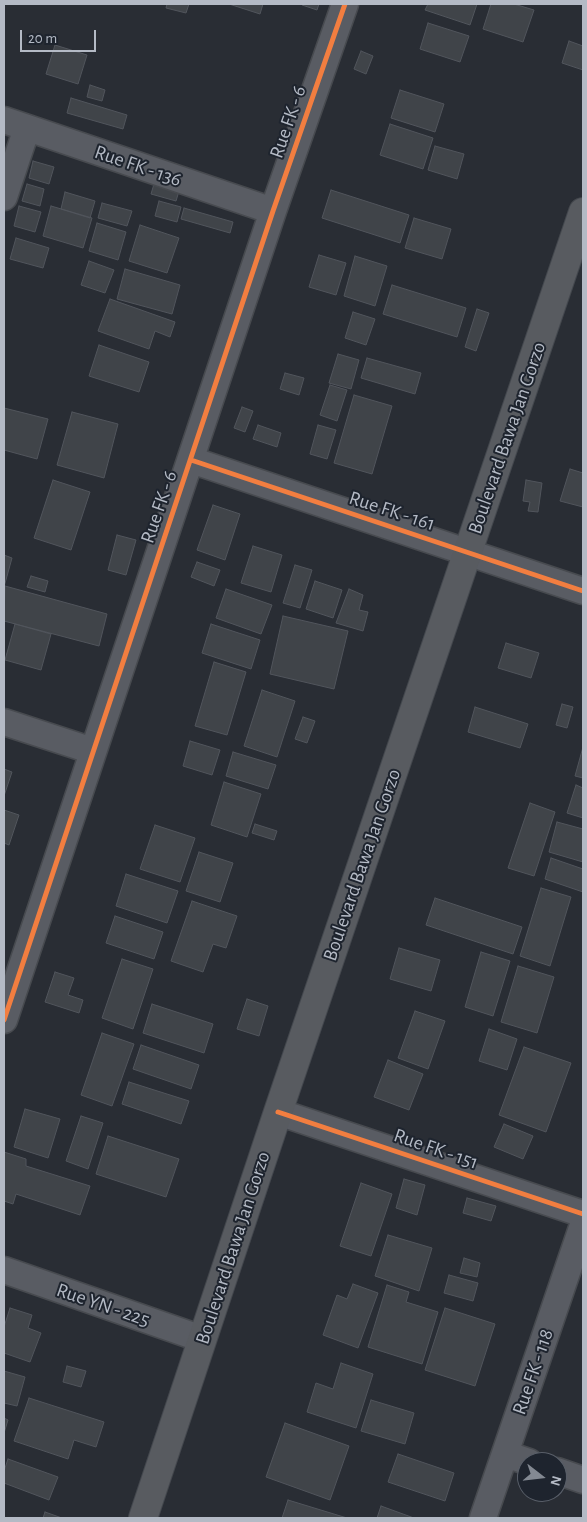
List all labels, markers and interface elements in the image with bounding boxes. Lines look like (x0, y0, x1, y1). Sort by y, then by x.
scale bar (22, 20, 99, 52)
text: 20 m (28, 31, 57, 46)
street label: Rue FK - 6 (264, 83, 312, 161)
street label: Rue FK - 136 (91, 140, 185, 192)
street label: Boulevard Bawa Jan Gorzo (463, 339, 551, 537)
street label: Rue FK - 6 (135, 468, 183, 546)
street label: Rue FK - 161 (346, 486, 438, 536)
street label: Boulevard Bawa Jan Gorzo (318, 766, 406, 964)
street label: Rue FK - 151 (391, 1123, 481, 1175)
street label: Boulevard Bawa Jan Gorzo (190, 1149, 276, 1347)
street label: Rue YN - 225 (53, 1278, 153, 1332)
street label: Rue FK - 118 (507, 1326, 559, 1418)
north arrow (517, 1452, 567, 1502)
text: N (547, 1474, 564, 1487)

